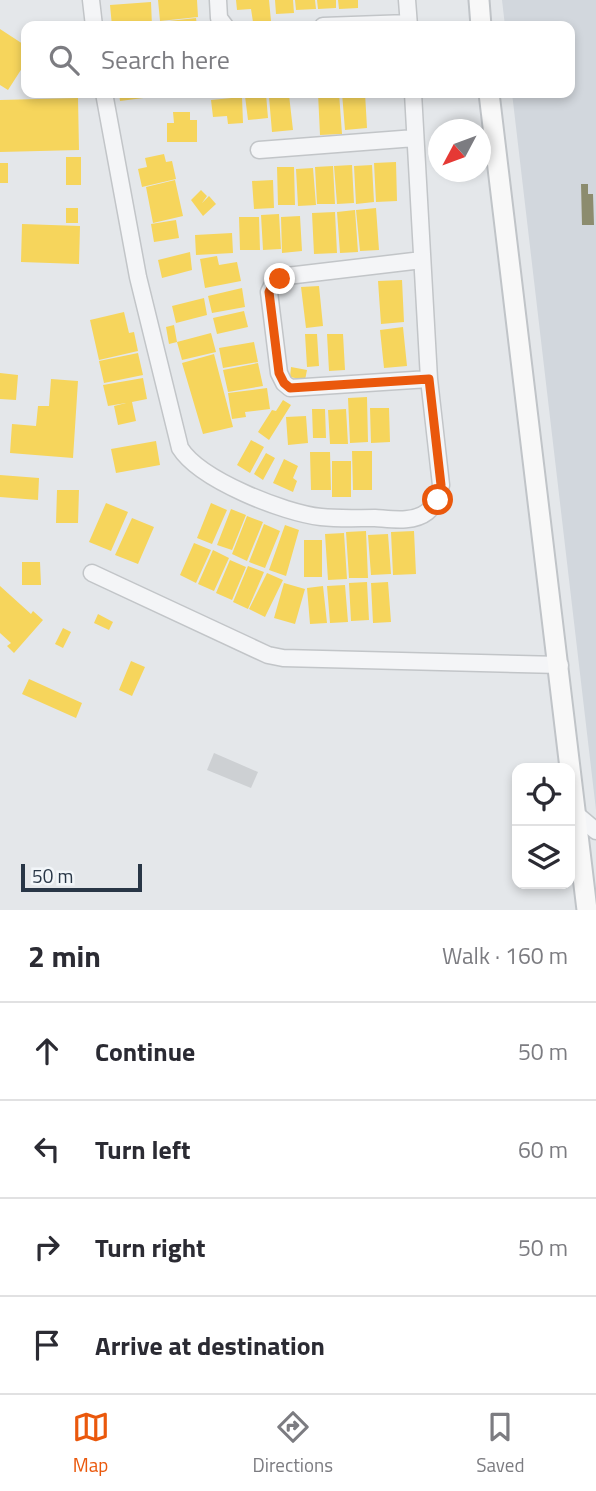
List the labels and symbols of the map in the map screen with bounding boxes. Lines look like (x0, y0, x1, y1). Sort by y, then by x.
north arrow (428, 119, 491, 182)
route end (264, 263, 295, 294)
route start (422, 484, 453, 515)
scale bar (21, 861, 142, 893)

